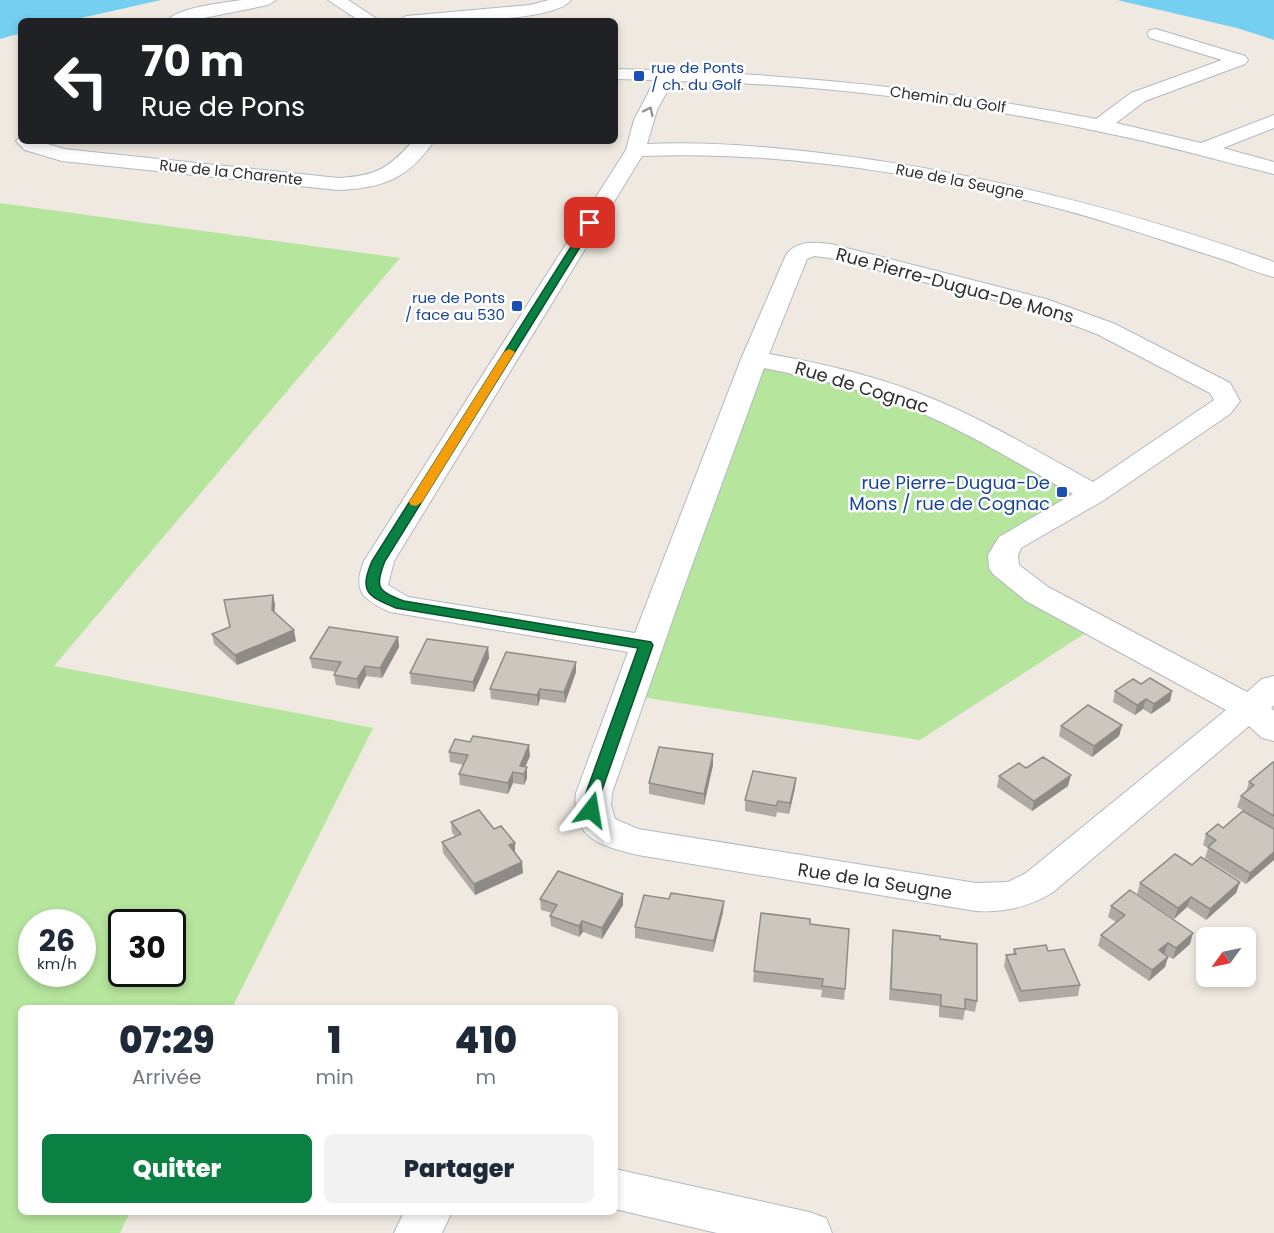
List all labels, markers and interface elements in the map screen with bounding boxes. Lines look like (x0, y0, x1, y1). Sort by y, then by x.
text: 70 m (141, 32, 244, 91)
icon: left (42, 42, 120, 120)
place label: rue de Ponts / ch. du Golf (651, 57, 744, 95)
marker: rue de Ponts / ch. du Golf (632, 69, 646, 83)
street label: Chemin du Golf (889, 80, 1007, 118)
text: Rue de Pons (141, 88, 305, 125)
one-way arrow (641, 106, 653, 117)
street label: Rue de la Charente (158, 154, 304, 190)
street label: Rue de la Seugne (894, 158, 1026, 204)
pin (564, 197, 615, 248)
icon: arrive (573, 206, 606, 239)
street label: Rue Pierre-Dugua-De Mons (833, 241, 1077, 329)
place label: rue de Ponts / face au 530 (405, 287, 505, 325)
marker: rue de Ponts / face au 530 (510, 299, 524, 313)
street label: Rue de Cognac (792, 355, 932, 419)
place label: rue Pierre-Dugua-De Mons / rue de Cognac (849, 470, 1050, 516)
marker: rue Pierre-Dugua-De Mons / rue de Cognac (1055, 485, 1069, 499)
position arrow (559, 778, 623, 842)
street label: Rue de la Seugne (796, 856, 954, 906)
speed limit sign: 30 (108, 909, 186, 987)
text: 26 (39, 919, 75, 962)
north arrow (1196, 927, 1256, 987)
map controls (1196, 927, 1256, 987)
text: km/h (37, 953, 77, 974)
text: 07:29 (119, 1015, 215, 1066)
text: 1 (328, 1015, 342, 1066)
text: 410 (455, 1015, 517, 1066)
text: Arrivée (132, 1063, 201, 1091)
text: min (315, 1063, 354, 1091)
text: m (476, 1063, 496, 1091)
button: Quitter (42, 1134, 312, 1203)
button: Partager (324, 1134, 594, 1203)

